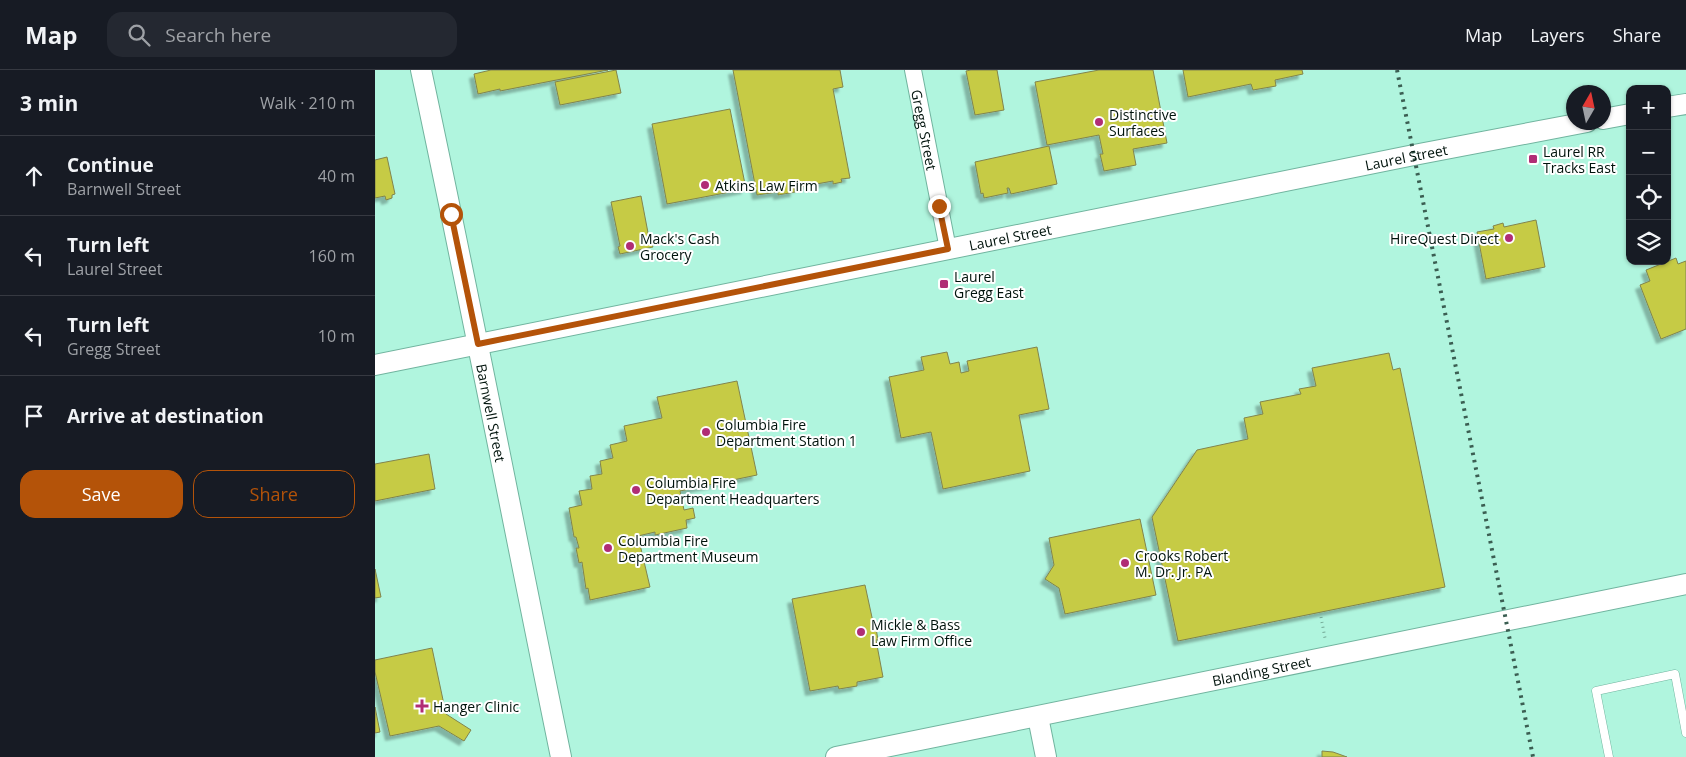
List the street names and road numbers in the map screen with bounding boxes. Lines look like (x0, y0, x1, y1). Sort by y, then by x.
street label: Gregg Street (908, 88, 942, 172)
street label: Laurel Street (1363, 139, 1449, 174)
street label: Laurel Street (967, 219, 1053, 254)
street label: Barnwell Street (472, 362, 511, 464)
street label: Blanding Street (1210, 651, 1312, 690)

